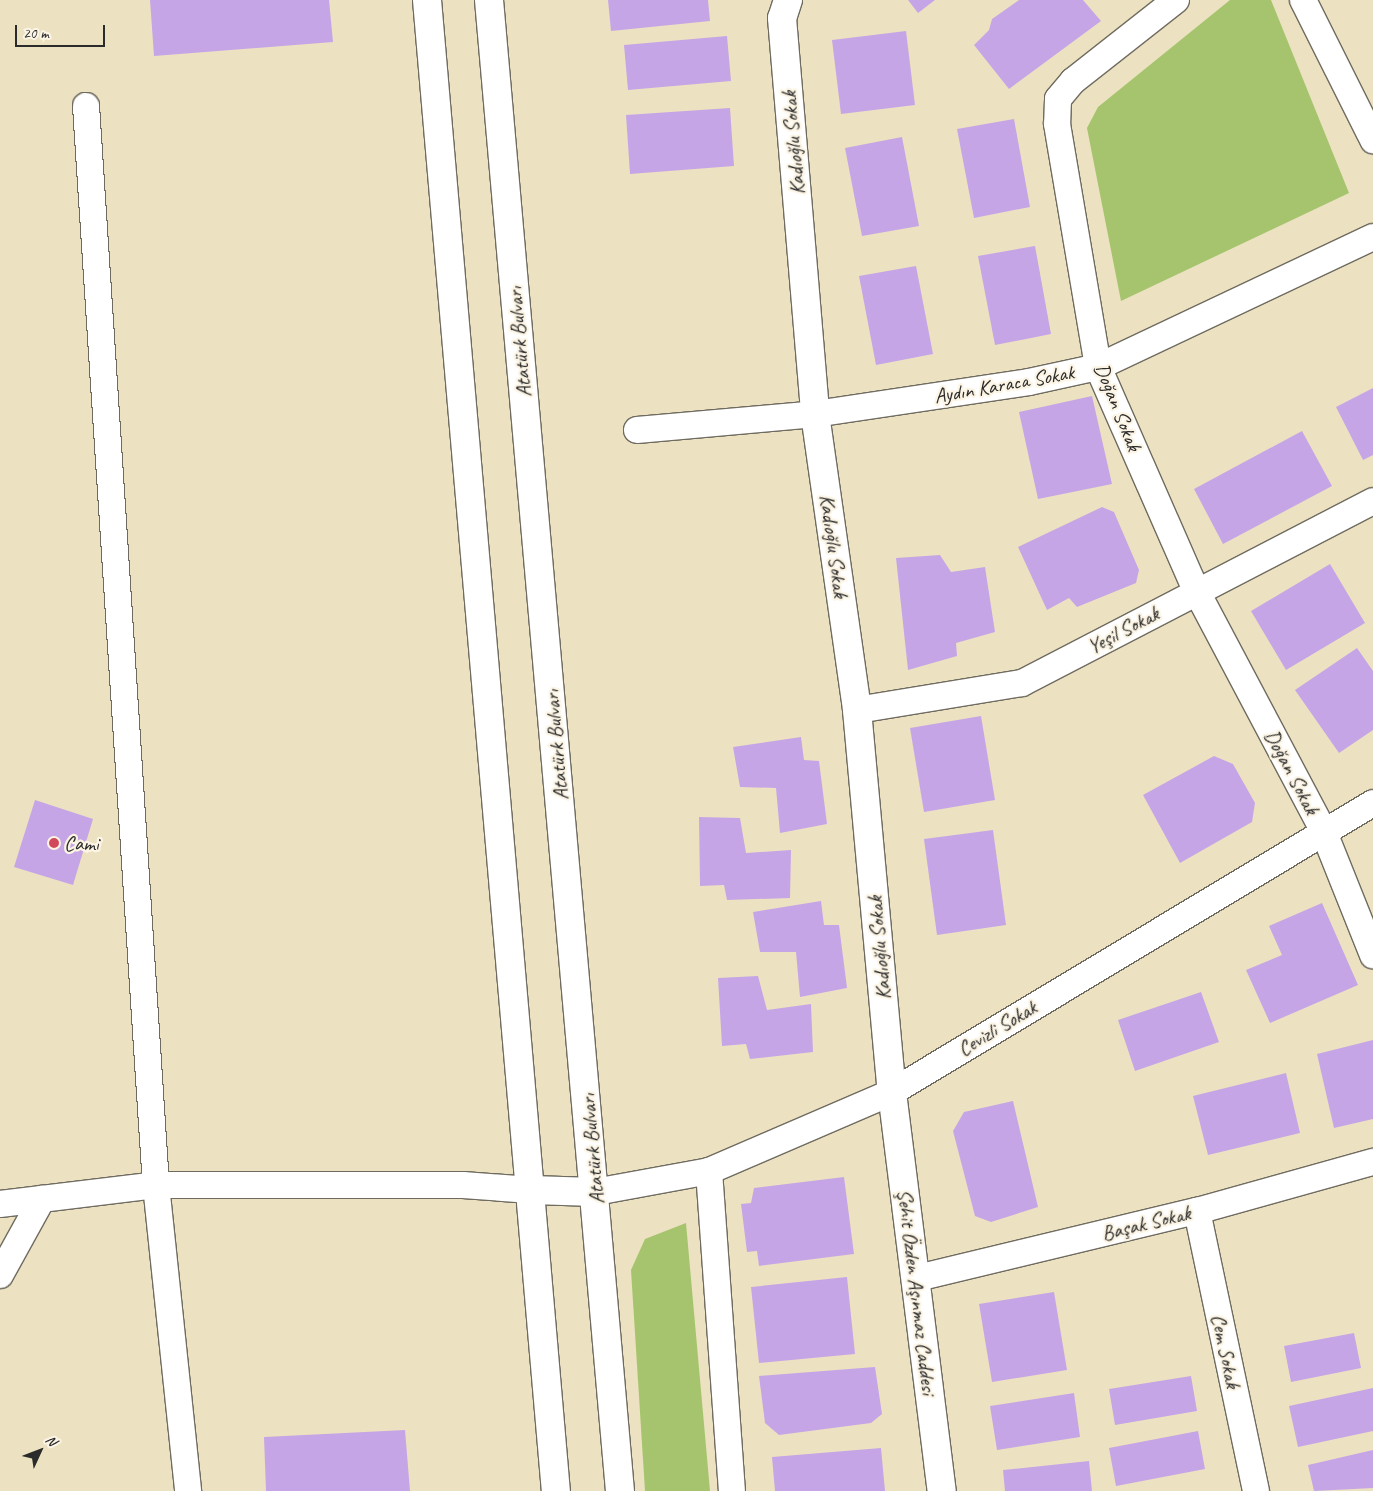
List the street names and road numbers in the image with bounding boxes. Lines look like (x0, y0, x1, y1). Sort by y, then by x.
street label: Kadıoğlu Sokak (776, 90, 810, 196)
street label: Atatürk Bulvarı (502, 286, 536, 398)
street label: Aydın Karaca Sokak (932, 359, 1076, 409)
street label: Doğan Sokak (1089, 360, 1147, 454)
street label: Kadıoğlu Sokak (814, 493, 854, 599)
street label: Yeşil Sokak (1083, 601, 1163, 659)
street label: Atatürk Bulvarı (539, 689, 573, 801)
street label: Doğan Sokak (1259, 725, 1325, 819)
street label: Kadıoğlu Sokak (862, 895, 896, 1001)
street label: Cevizli Sokak (953, 995, 1041, 1061)
street label: Atatürk Bulvarı (575, 1093, 609, 1205)
street label: Şehit Özden Aşınmaz Caddesi (892, 1187, 942, 1397)
street label: Başak Sokak (1099, 1200, 1193, 1246)
street label: Cem Sokak (1206, 1312, 1246, 1390)

